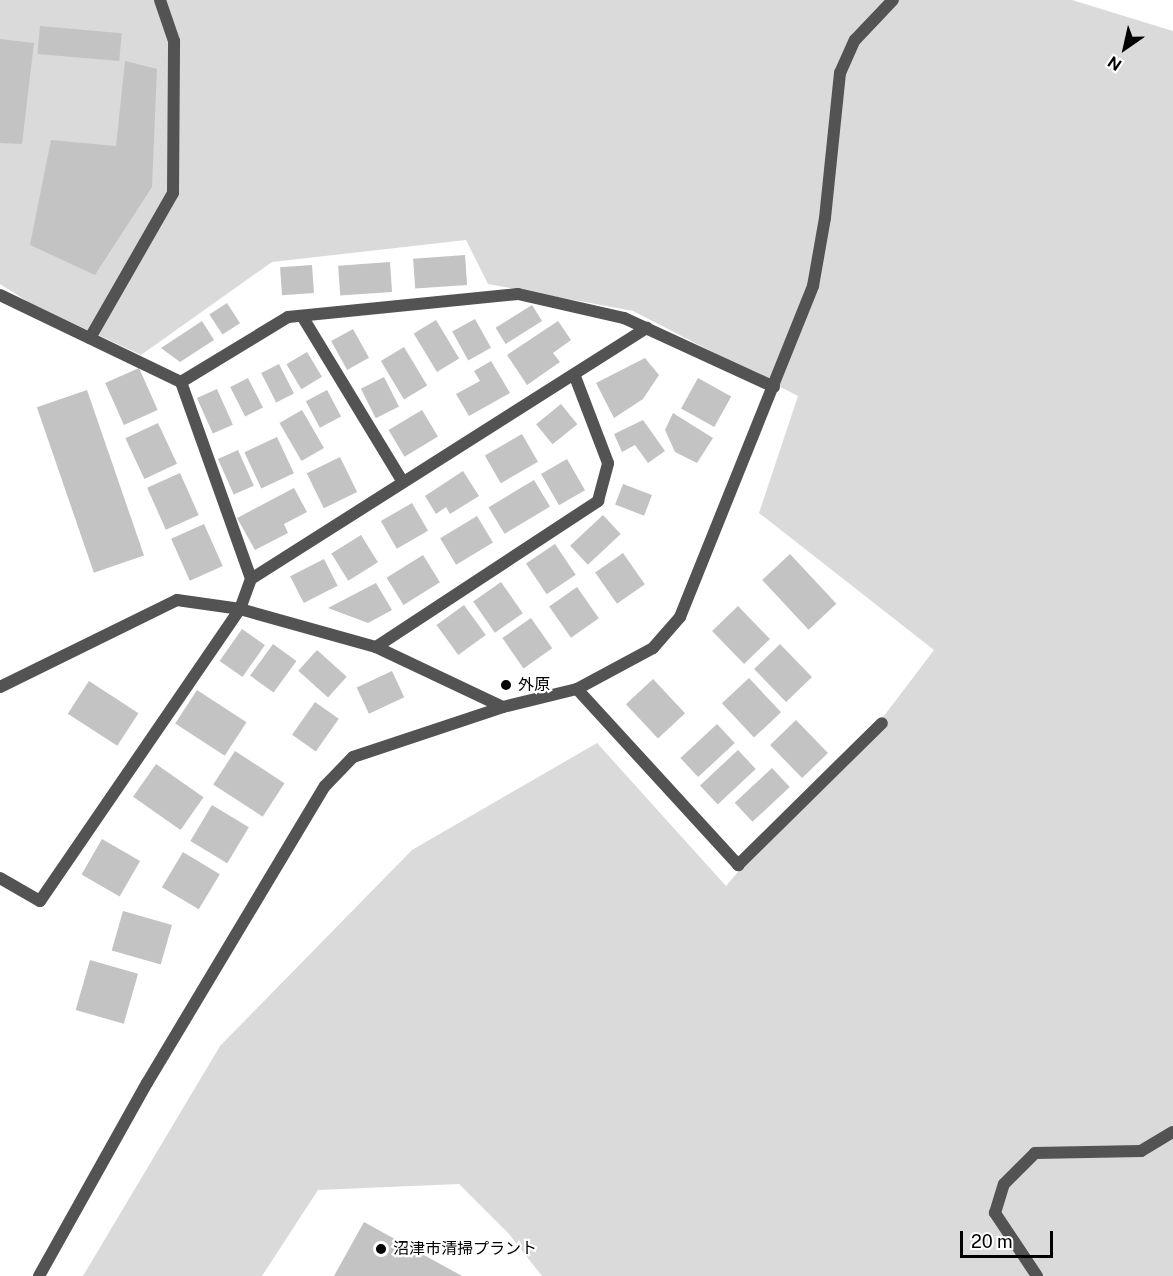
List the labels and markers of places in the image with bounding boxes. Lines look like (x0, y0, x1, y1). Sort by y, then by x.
place label: 外原 (518, 675, 550, 695)
marker: 外原 (499, 678, 513, 692)
place label: 沼津市清掃プラント (393, 1239, 537, 1259)
marker: 沼津市清掃プラント (374, 1242, 388, 1256)

